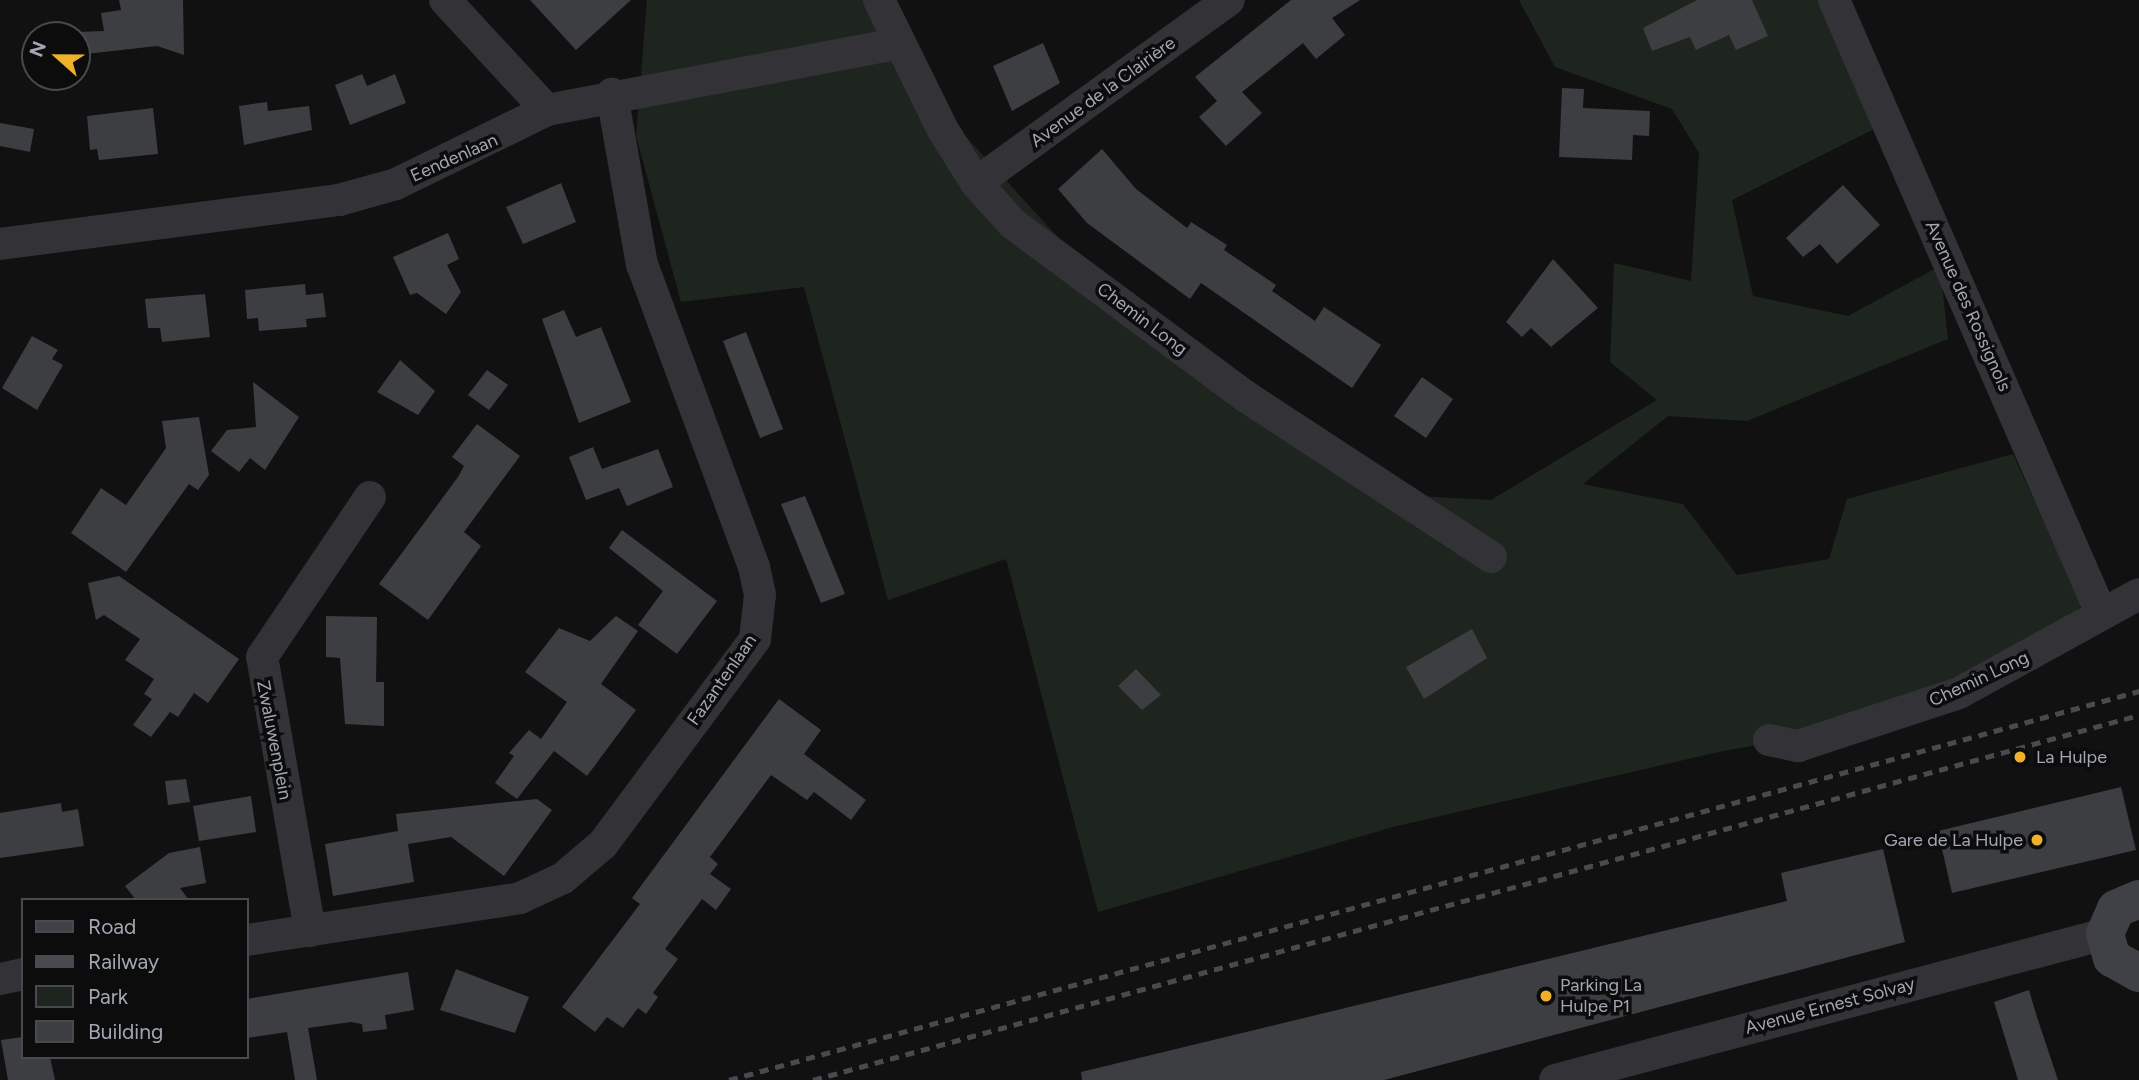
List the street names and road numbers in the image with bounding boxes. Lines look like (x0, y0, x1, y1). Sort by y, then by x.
street label: Avenue de la Clairière (1026, 32, 1180, 152)
street label: Eendenlaan (407, 129, 501, 187)
street label: Avenue des Rossignols (1921, 217, 2015, 395)
street label: Chemin Long (1093, 278, 1191, 360)
street label: Fazantenlaan (683, 630, 761, 730)
street label: Chemin Long (1926, 647, 2032, 711)
street label: Zwaluwenplein (252, 679, 296, 801)
street label: Avenue Ernest Solvay (1743, 973, 1917, 1039)

